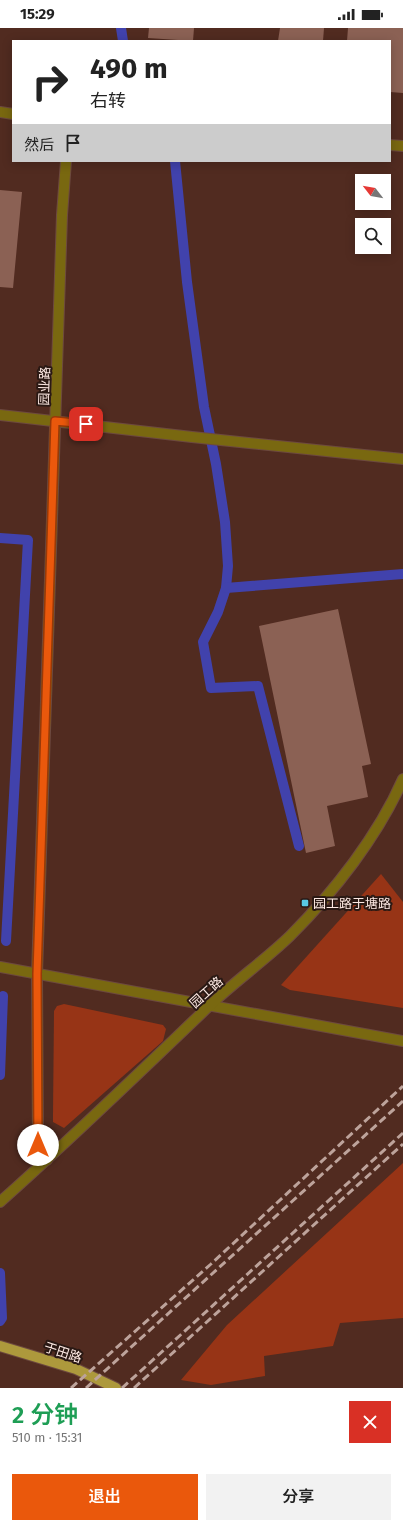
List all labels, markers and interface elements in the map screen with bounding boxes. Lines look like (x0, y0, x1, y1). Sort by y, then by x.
text: 15:29 (20, 5, 55, 23)
text: 490 m (90, 52, 168, 85)
icon: right (24, 56, 76, 108)
text: 右转 (90, 90, 126, 112)
icon: arrive (62, 132, 84, 154)
text: 然后 (24, 136, 54, 154)
north arrow (355, 174, 391, 210)
map controls (355, 174, 391, 254)
button: search (355, 218, 391, 254)
street label: 园业路 (36, 366, 53, 406)
pin (69, 407, 103, 441)
icon: arrive (75, 413, 97, 435)
place label: 园工路于塘路 (313, 896, 391, 911)
marker: 园工路于塘路 (300, 898, 310, 908)
street label: 园工路 (187, 974, 226, 1011)
position arrow (17, 1124, 59, 1166)
street label: 于田路 (42, 1339, 84, 1366)
text: 2 分钟 (12, 1401, 78, 1429)
button: close (349, 1401, 391, 1443)
text: 510 m · 15:31 (12, 1430, 83, 1445)
button: 退出 (12, 1474, 198, 1520)
button: 分享 (206, 1474, 391, 1520)

